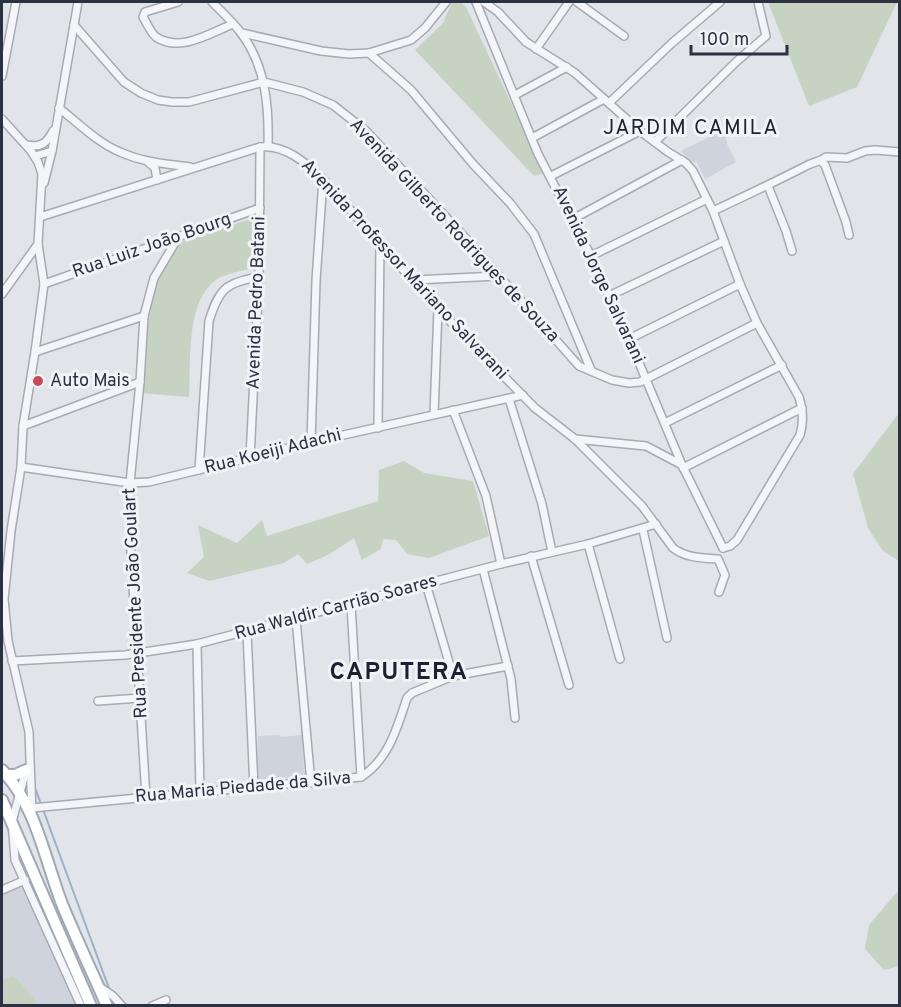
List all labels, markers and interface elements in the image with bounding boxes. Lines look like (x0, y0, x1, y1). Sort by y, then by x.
scale bar (691, 18, 787, 56)
text: 100 m (700, 29, 749, 52)
street label: Avenida Gilberto Rodrigues de Souza (344, 114, 564, 348)
district label: JARDIM CAMILA (603, 115, 779, 142)
street label: Avenida Professor Mariano Salvarani (295, 155, 513, 385)
street label: Avenida Jorge Salvarani (547, 182, 649, 368)
street label: Rua Luiz João Bourg (70, 208, 234, 284)
street label: Avenida Pedro Batani (242, 216, 272, 390)
place label: Auto Mais (50, 370, 130, 393)
marker: Auto Mais (31, 374, 45, 388)
street label: Rua Koeiji Adachi (202, 424, 344, 480)
street label: Rua Presidente João Goulart (118, 487, 154, 719)
street label: Rua Waldir Carrião Soares (232, 570, 440, 646)
district label: CAPUTERA (330, 658, 468, 688)
street label: Rua Maria Piedade da Silva (134, 767, 352, 809)

